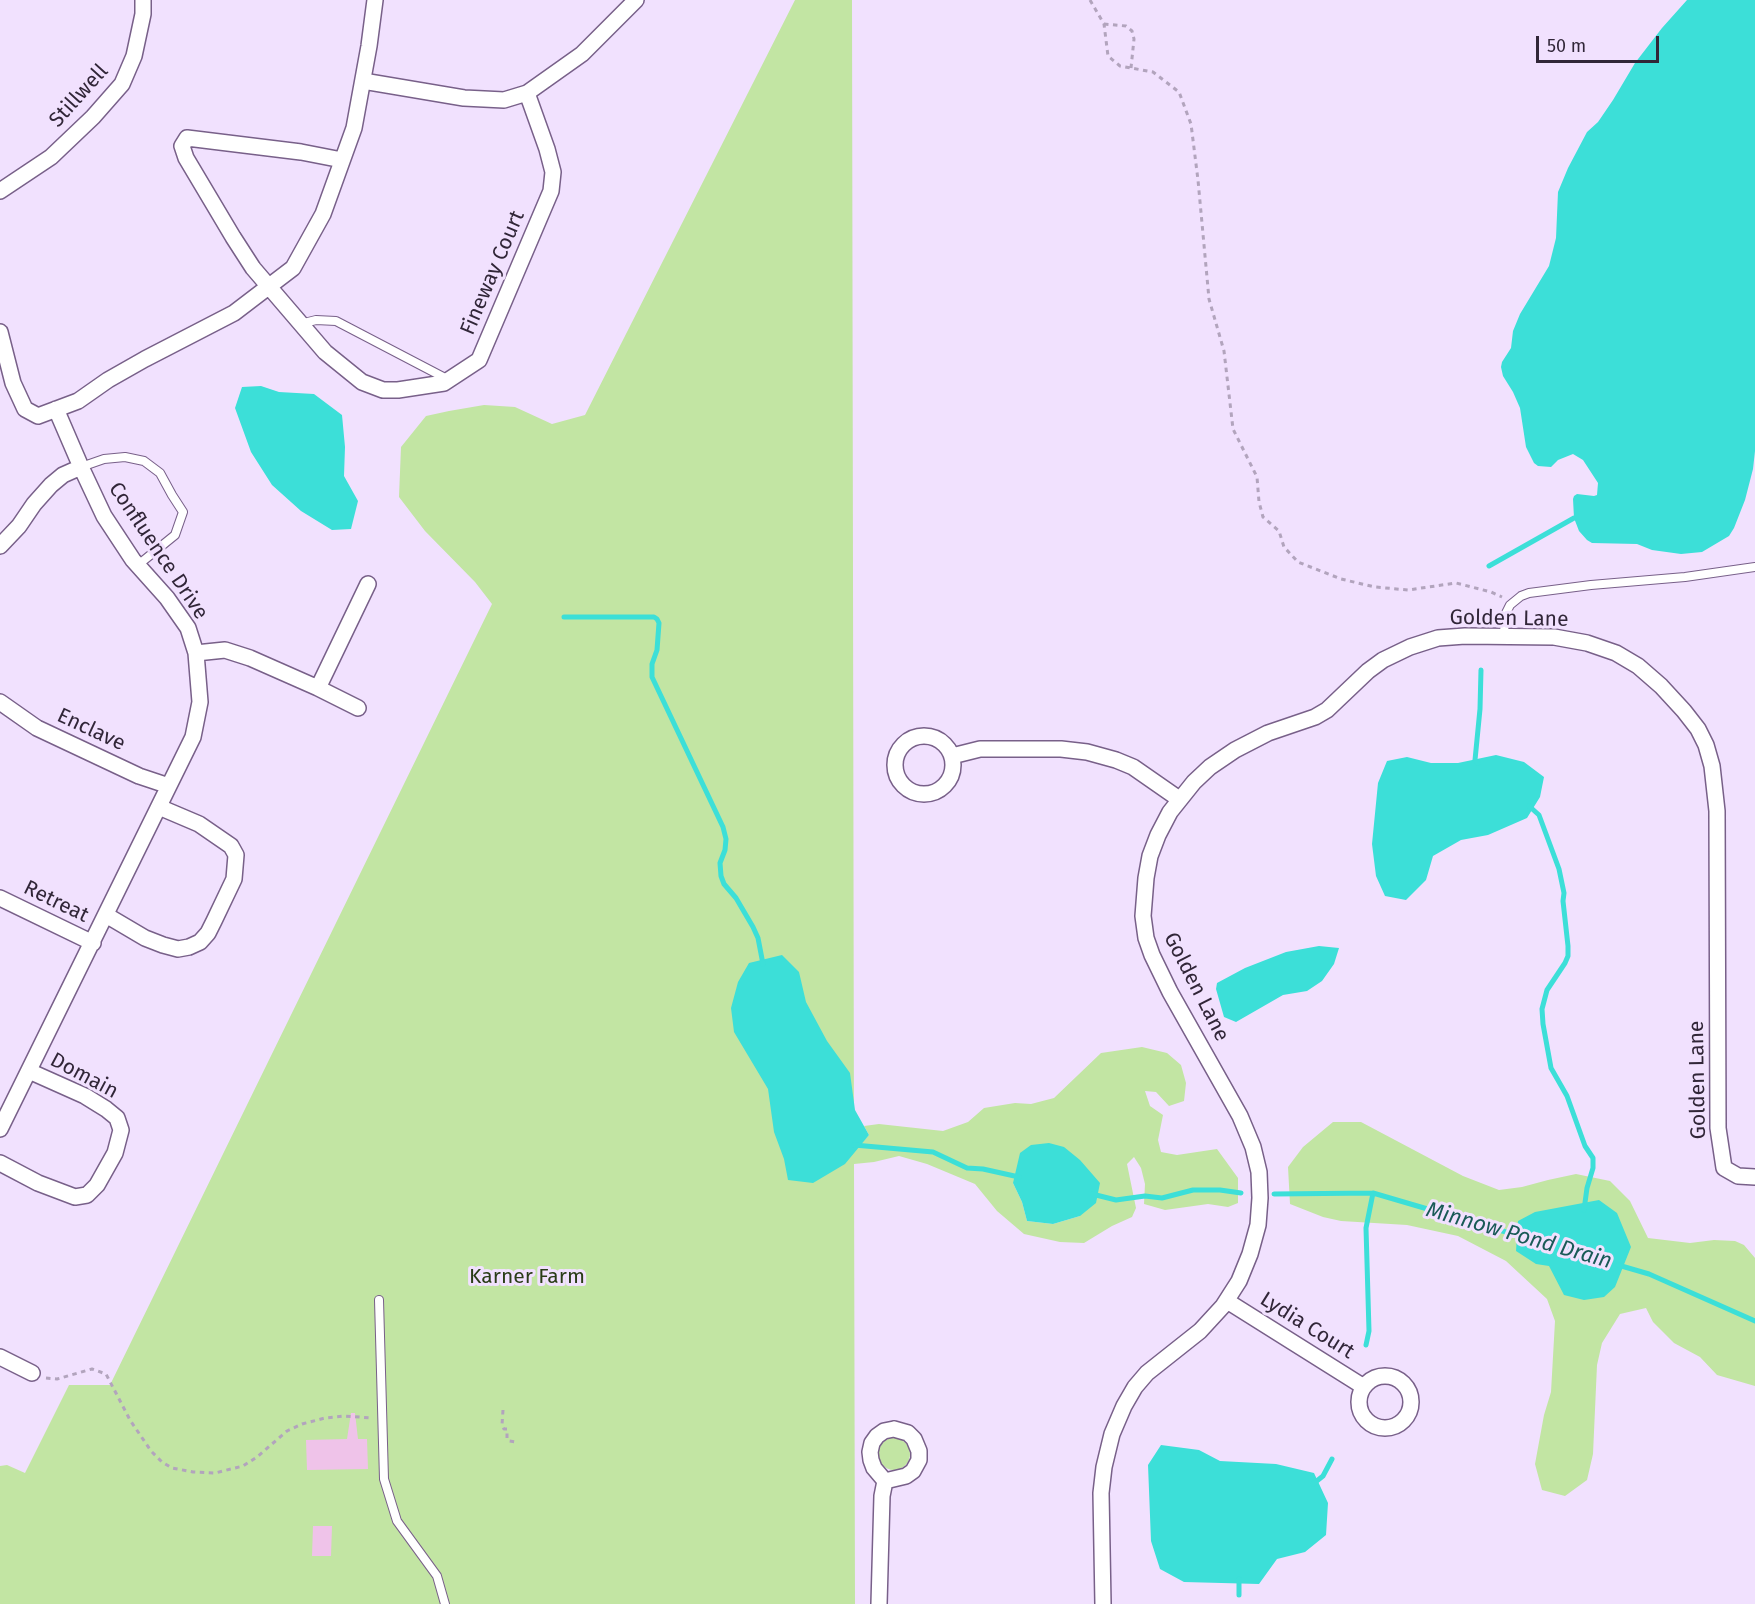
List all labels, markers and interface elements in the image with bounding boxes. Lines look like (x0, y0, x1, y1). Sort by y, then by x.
scale bar (1539, 24, 1662, 62)
text: 50 m (1547, 35, 1586, 57)
street label: Stillwell (44, 59, 114, 133)
street label: Fineway Court (456, 207, 530, 339)
street label: Confluence Drive (103, 478, 213, 624)
street label: Golden Lane (1449, 605, 1569, 633)
street label: Enclave (53, 703, 129, 757)
street label: Retreat (19, 876, 93, 928)
street label: Golden Lane (1158, 928, 1234, 1046)
street label: Golden Lane (1684, 1020, 1712, 1140)
street label: Domain (46, 1048, 122, 1104)
water label: Minnow Pond Drain (1423, 1197, 1615, 1275)
park label: Karner Farm (469, 1264, 585, 1290)
street label: Lydia Court (1255, 1287, 1359, 1365)

